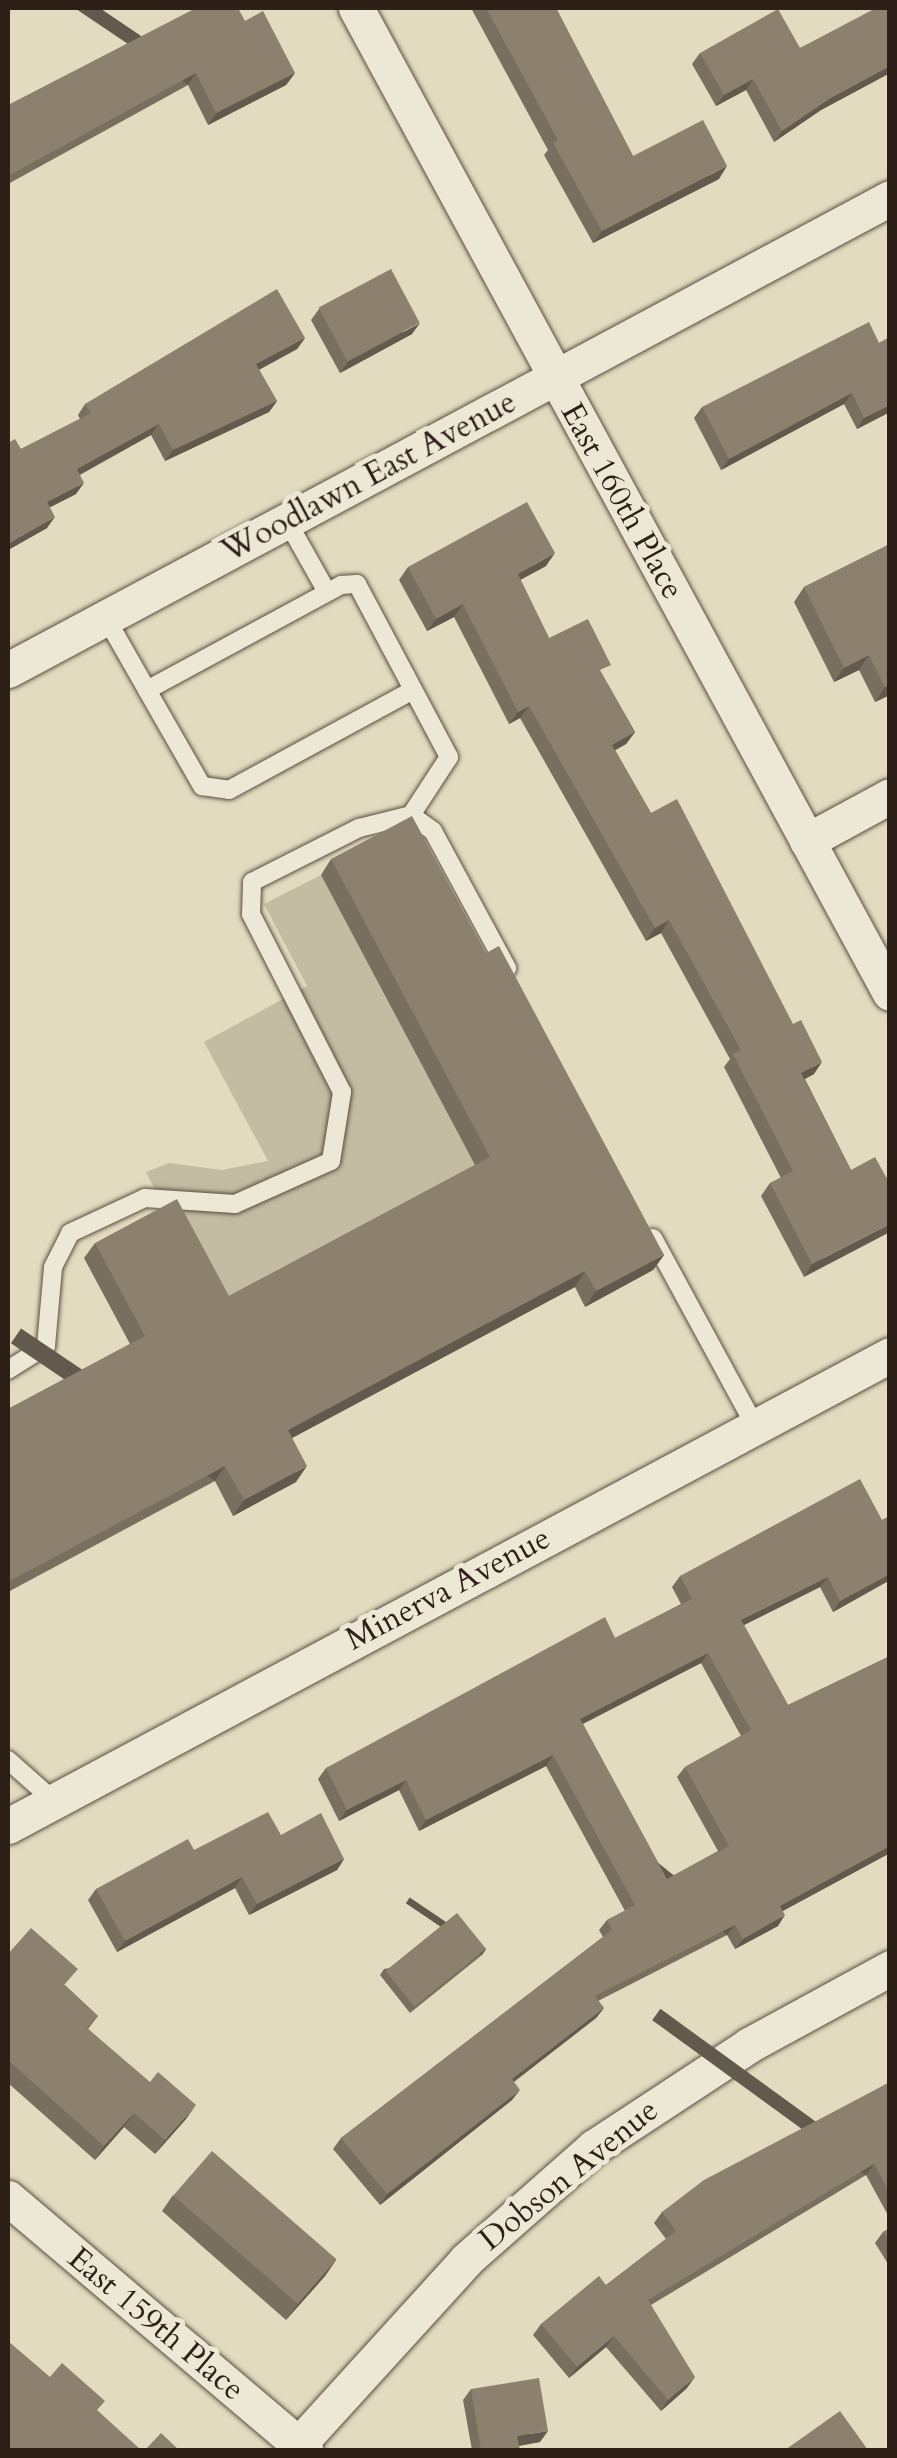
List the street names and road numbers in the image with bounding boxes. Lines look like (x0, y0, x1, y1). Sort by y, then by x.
street label: Woodlawn East Avenue (215, 383, 523, 571)
street label: East 160th Place (552, 396, 692, 606)
street label: Minerva Avenue (339, 1519, 557, 1659)
street label: Dobson Avenue (472, 2091, 666, 2259)
street label: East 159th Place (60, 2239, 252, 2409)

